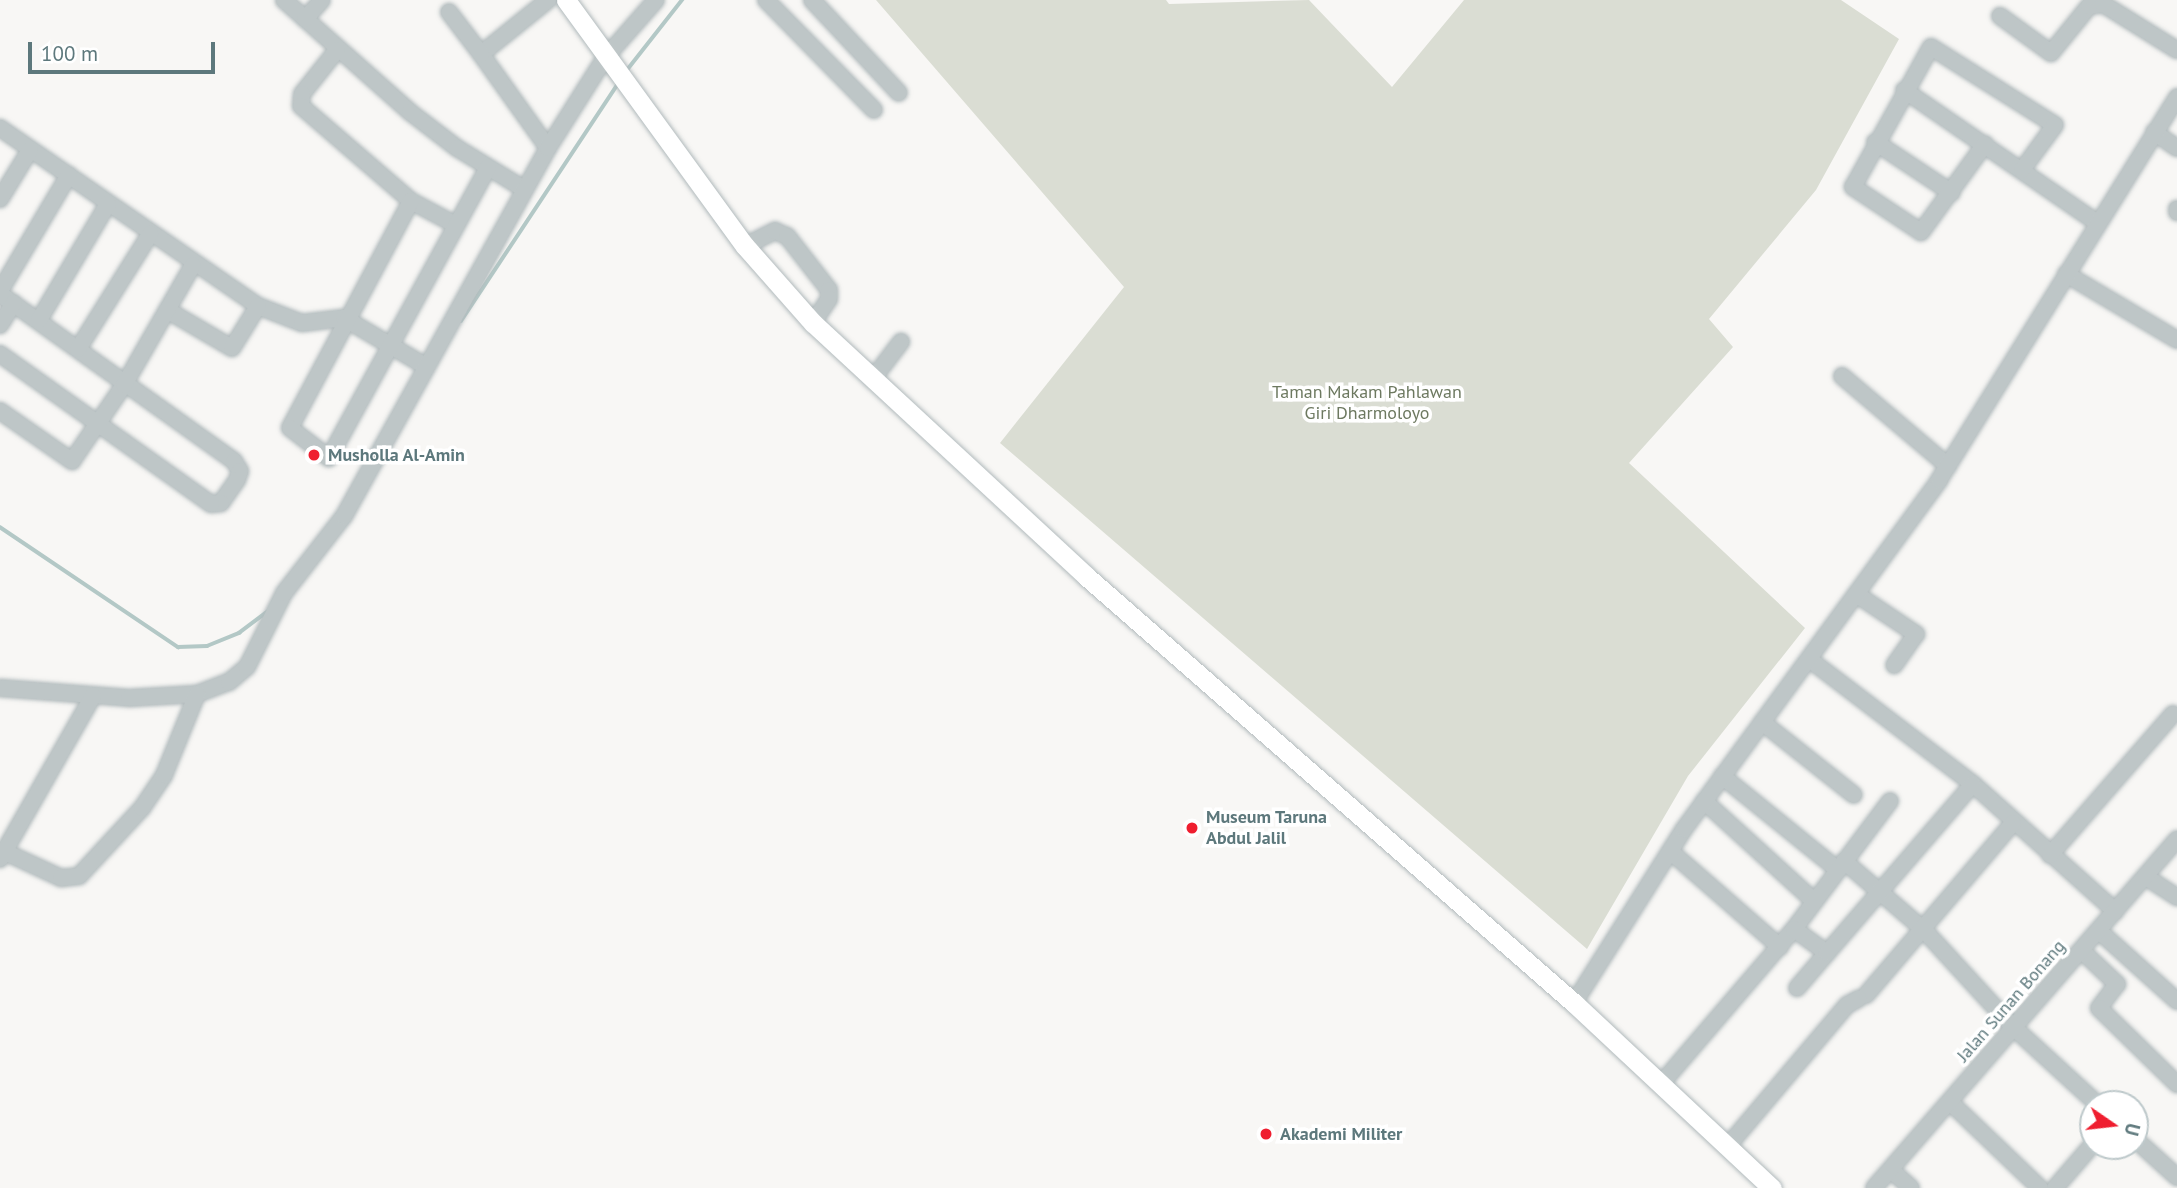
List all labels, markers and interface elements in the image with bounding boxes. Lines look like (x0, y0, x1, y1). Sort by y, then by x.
scale bar (32, 28, 219, 72)
text: 100 m (41, 40, 98, 67)
park label: Taman Makam Pahlawan Giri Dharmoloyo (1272, 382, 1462, 424)
place label: Musholla Al-Amin (328, 444, 466, 466)
marker: Musholla Al-Amin (306, 447, 322, 463)
place label: Museum Taruna Abdul Jalil (1206, 807, 1328, 850)
marker: Museum Taruna Abdul Jalil (1184, 820, 1200, 836)
street label: Jalan Sunan Bonang (1952, 936, 2070, 1066)
north arrow (2079, 1090, 2149, 1160)
text: U (2119, 1121, 2146, 1138)
place label: Akademi Militer (1280, 1123, 1402, 1145)
marker: Akademi Militer (1258, 1126, 1274, 1142)

